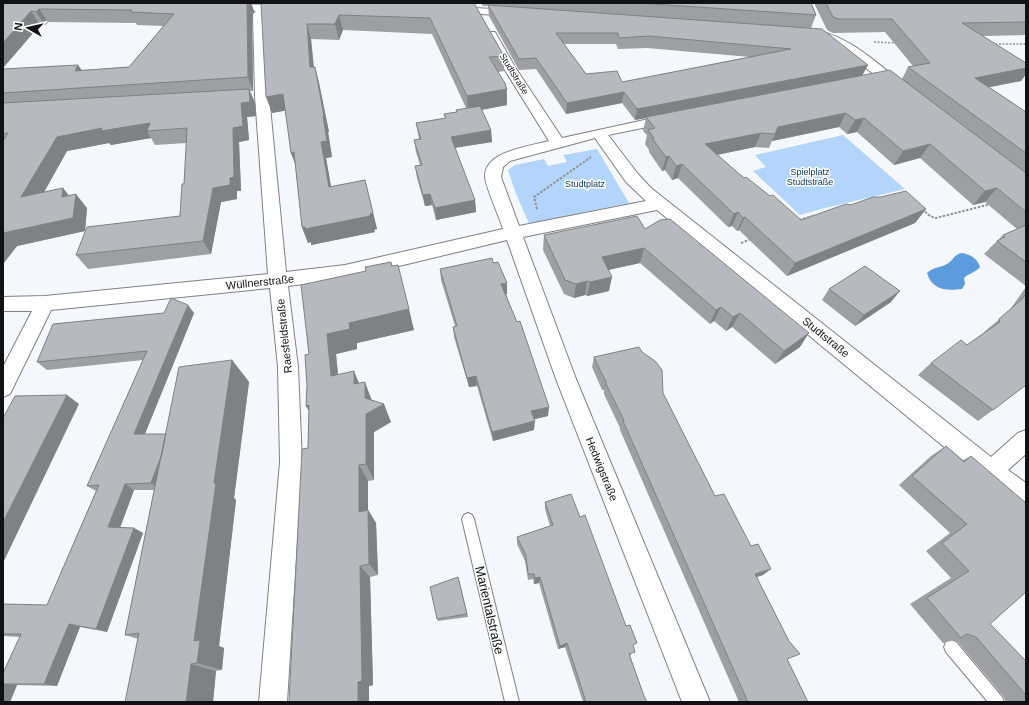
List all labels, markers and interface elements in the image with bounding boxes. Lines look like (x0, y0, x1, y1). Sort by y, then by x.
north arrow (8, 8, 48, 48)
text: N (12, 22, 25, 31)
street label: Studtstraße (497, 52, 531, 96)
park label: Spielplatz Studtstraße (787, 167, 833, 187)
park label: Studtplatz (565, 179, 606, 189)
street label: Wüllnerstraße (225, 272, 295, 292)
street label: Raesfeldstraße (274, 298, 294, 374)
street label: Studtstraße (800, 314, 852, 360)
street label: Hedwigstraße (584, 435, 620, 503)
street label: Marientalstraße (472, 564, 507, 656)

